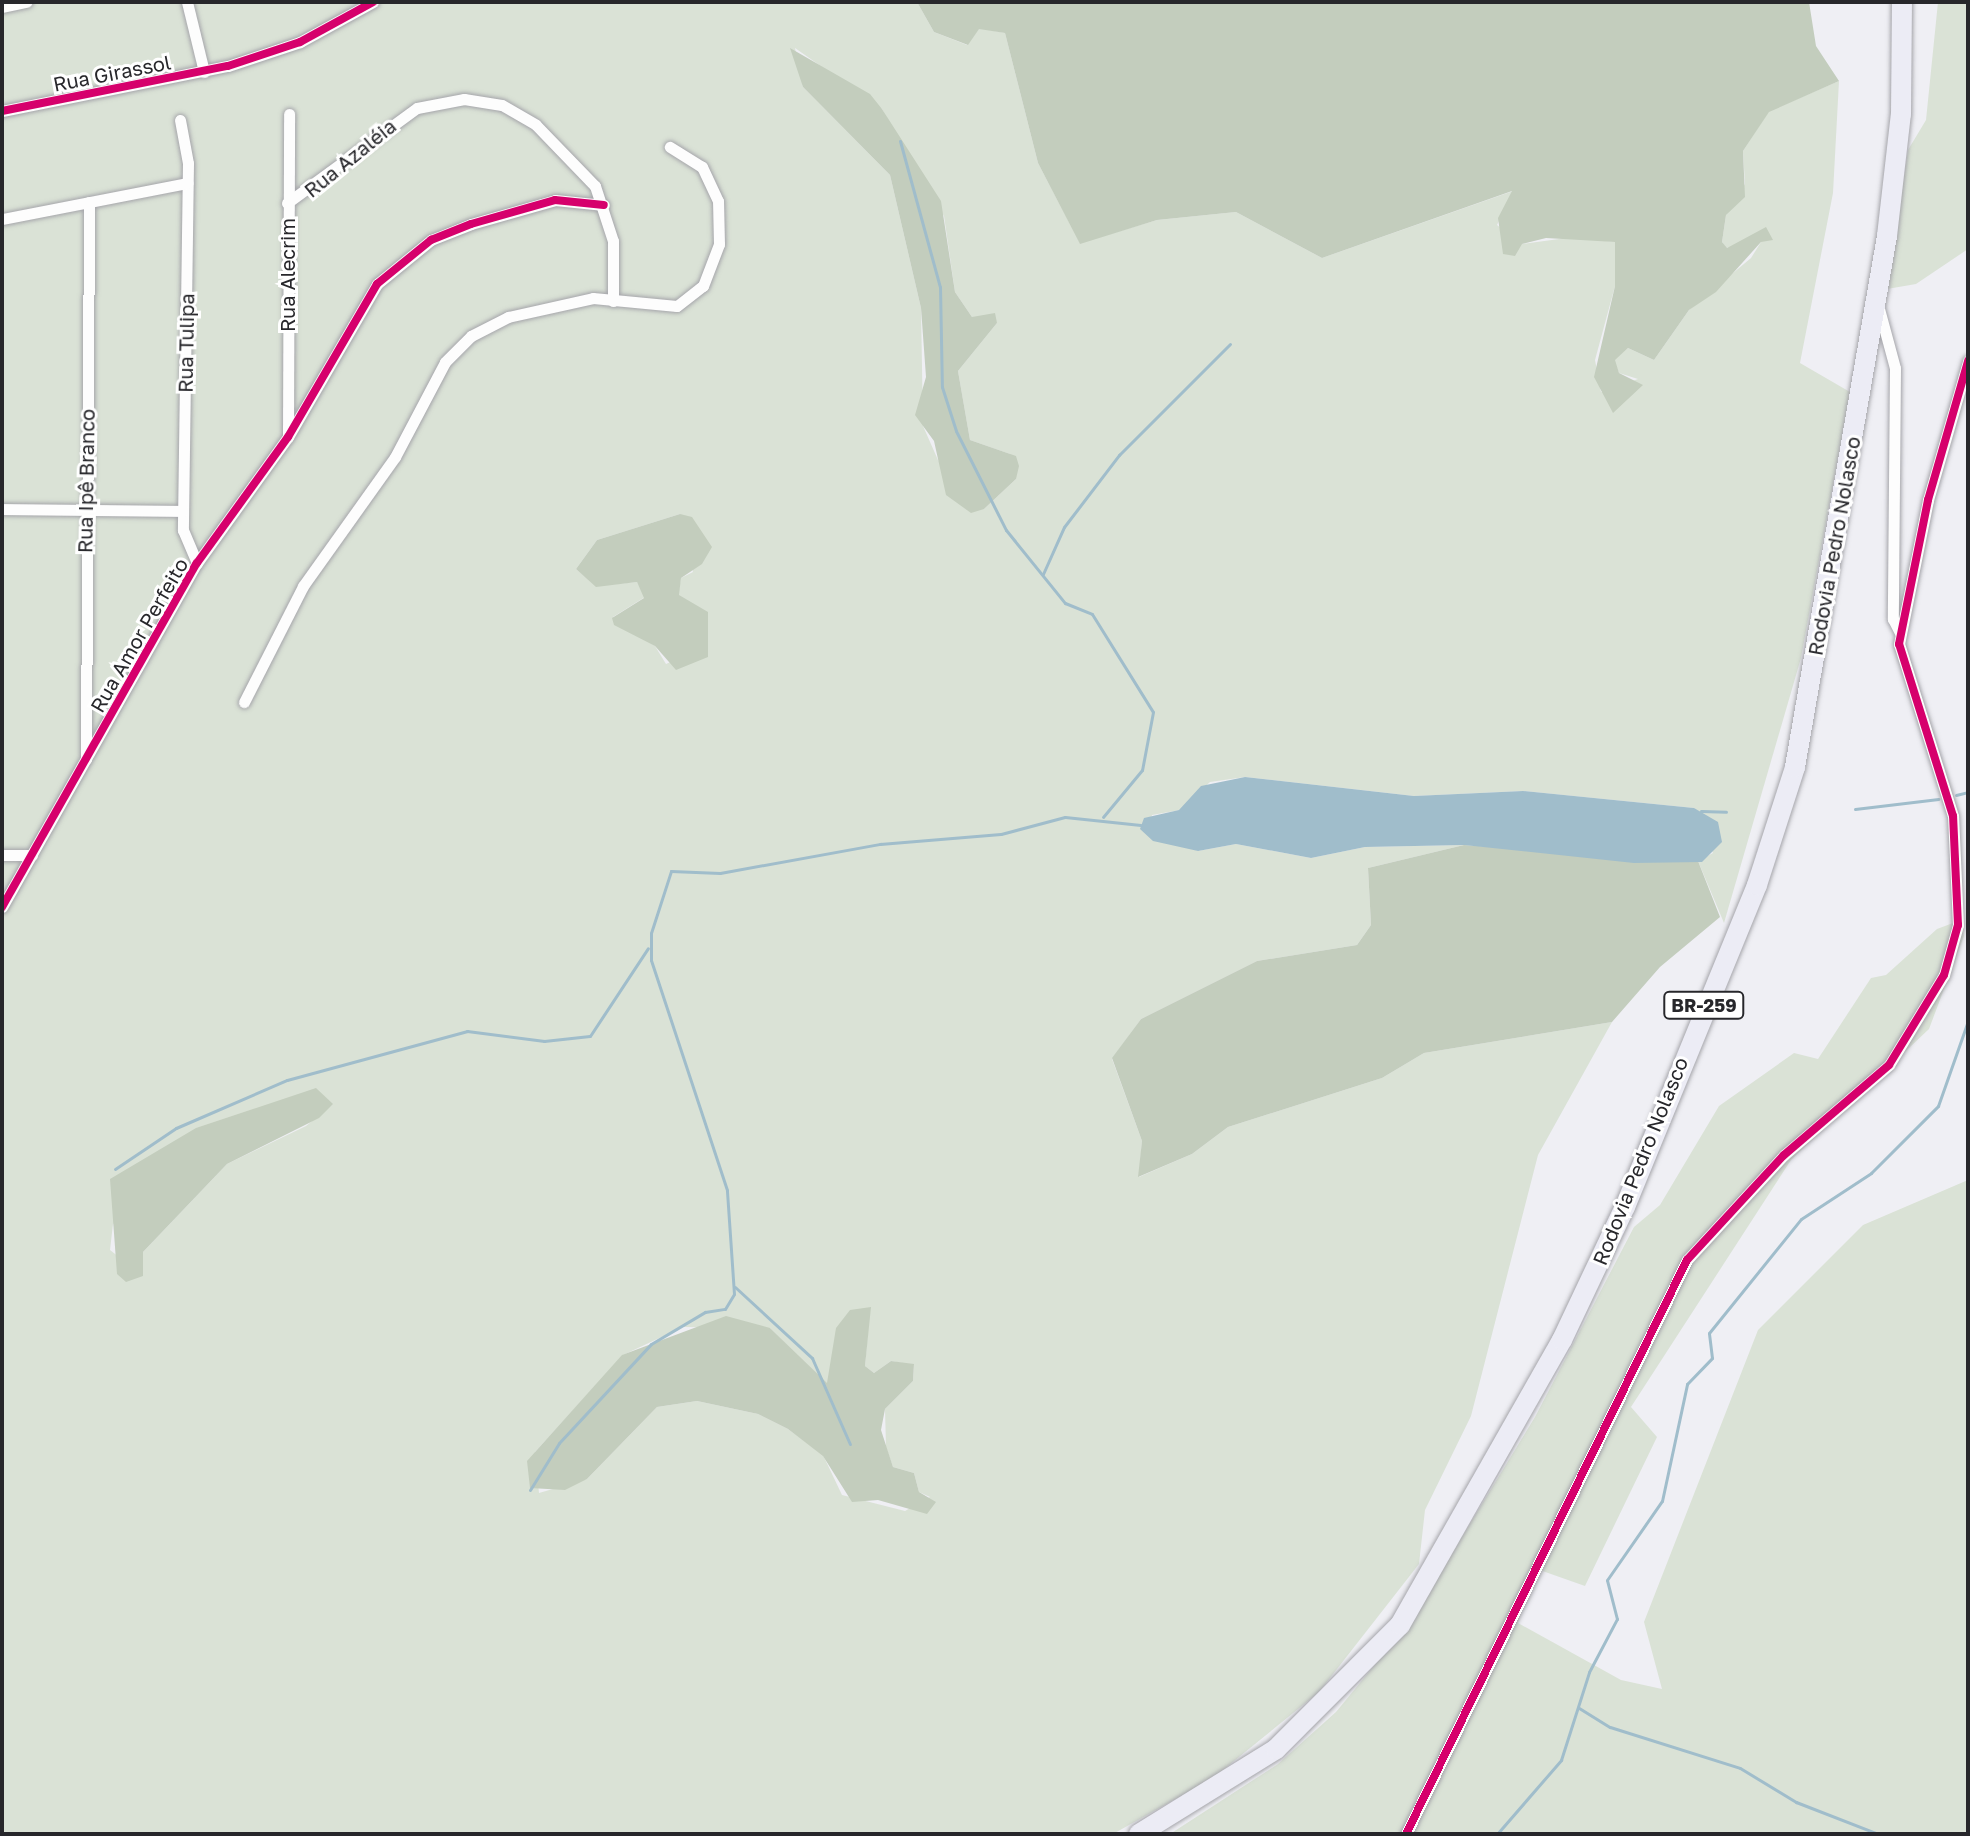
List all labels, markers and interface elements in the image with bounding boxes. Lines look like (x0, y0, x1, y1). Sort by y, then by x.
street label: Rua Girassol (51, 50, 173, 96)
street label: Rua Azaléia (299, 114, 401, 202)
street label: Rua Alecrim (275, 218, 299, 332)
street label: Rua Tulipa (173, 293, 199, 393)
street label: Rua Ipê Branco (73, 409, 99, 553)
street label: Rodovia Pedro Nolasco (1803, 435, 1865, 657)
street label: Rua Amor Perfeito (85, 554, 193, 716)
road number: BR-259 (1662, 991, 1746, 1019)
street label: Rodovia Pedro Nolasco (1587, 1054, 1693, 1268)

